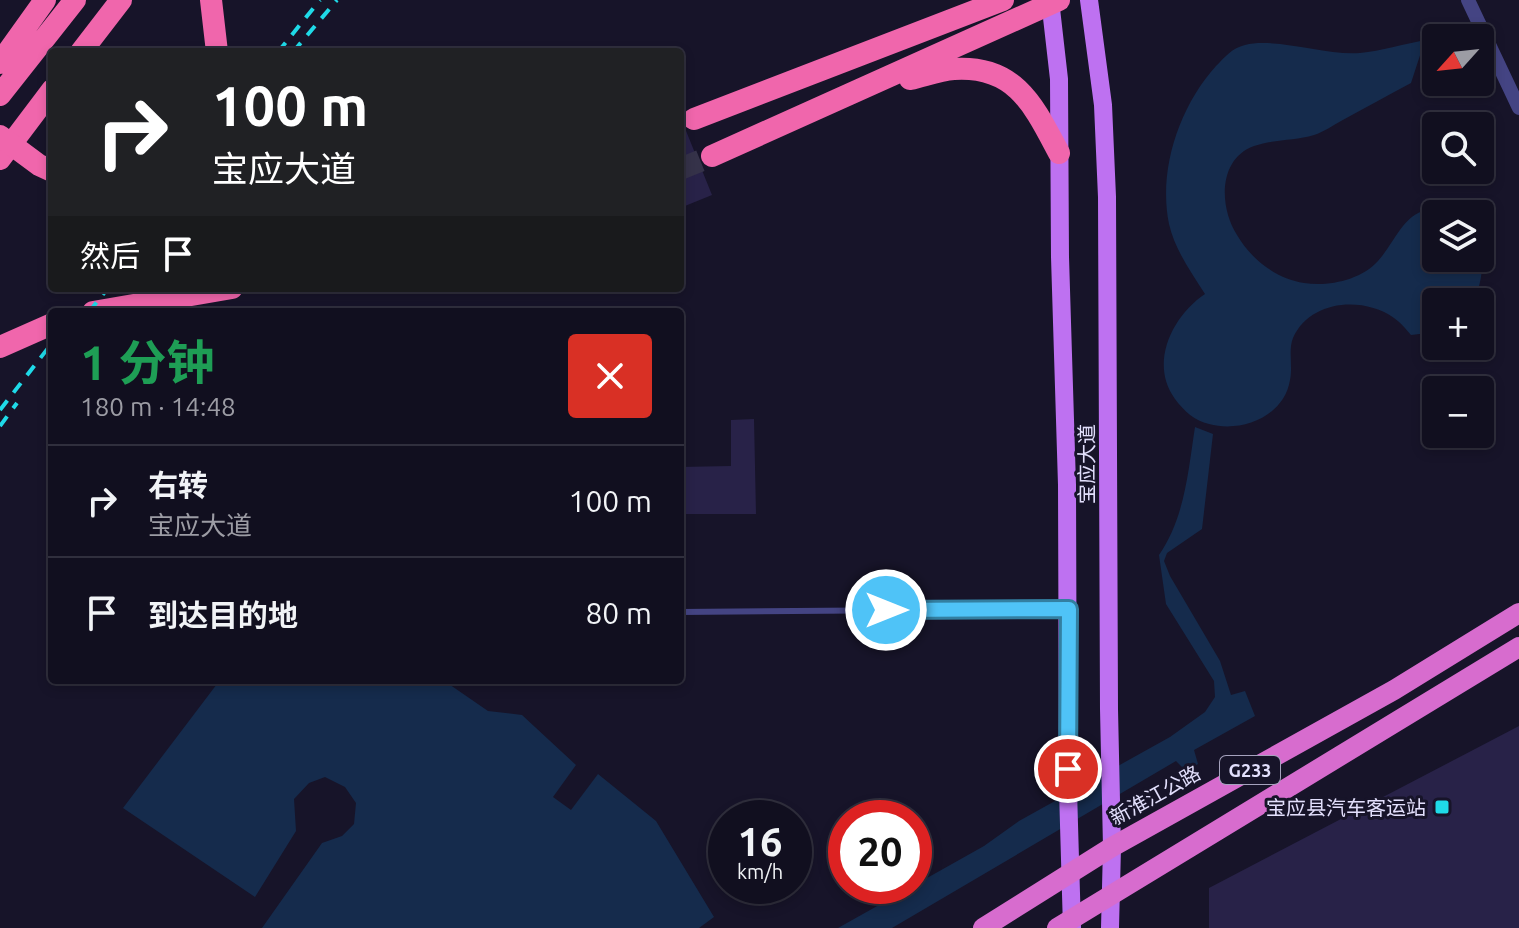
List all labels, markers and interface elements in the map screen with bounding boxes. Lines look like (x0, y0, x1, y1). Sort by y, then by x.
north arrow (1422, 24, 1494, 96)
map controls (1422, 24, 1494, 448)
text: 100 m (212, 74, 368, 137)
icon: right (80, 80, 184, 184)
button: search (1422, 112, 1494, 184)
text: 宝应大道 (212, 148, 356, 189)
button: layers (1422, 200, 1494, 272)
icon: arrive (156, 232, 200, 276)
text: 然后 (80, 239, 140, 273)
button: + (1422, 288, 1494, 360)
button: close (568, 334, 652, 418)
text: 1 分钟 (80, 335, 214, 389)
button: − (1422, 376, 1494, 448)
text: 180 m · 14:48 (80, 392, 236, 421)
street label: 宝应大道 (1075, 424, 1098, 504)
text: 右转 (148, 468, 208, 502)
icon: right (80, 479, 124, 523)
text: 100 m (568, 484, 652, 518)
text: 宝应大道 (148, 511, 252, 540)
position arrow (844, 568, 928, 652)
icon: arrive (80, 591, 124, 635)
text: 80 m (585, 596, 652, 630)
text: 到达目的地 (148, 598, 298, 632)
pin (1034, 735, 1102, 803)
icon: arrive (1046, 747, 1090, 791)
road number: G233 (1220, 756, 1280, 784)
street label: 新淮江公路 (1106, 761, 1204, 829)
place label: 宝应县汽车客运站 (1266, 796, 1426, 819)
marker: 宝应县汽车客运站 (1433, 798, 1451, 816)
speed limit sign: 20 (828, 800, 932, 904)
text: 16 (737, 819, 783, 864)
text: km/h (737, 860, 783, 883)

